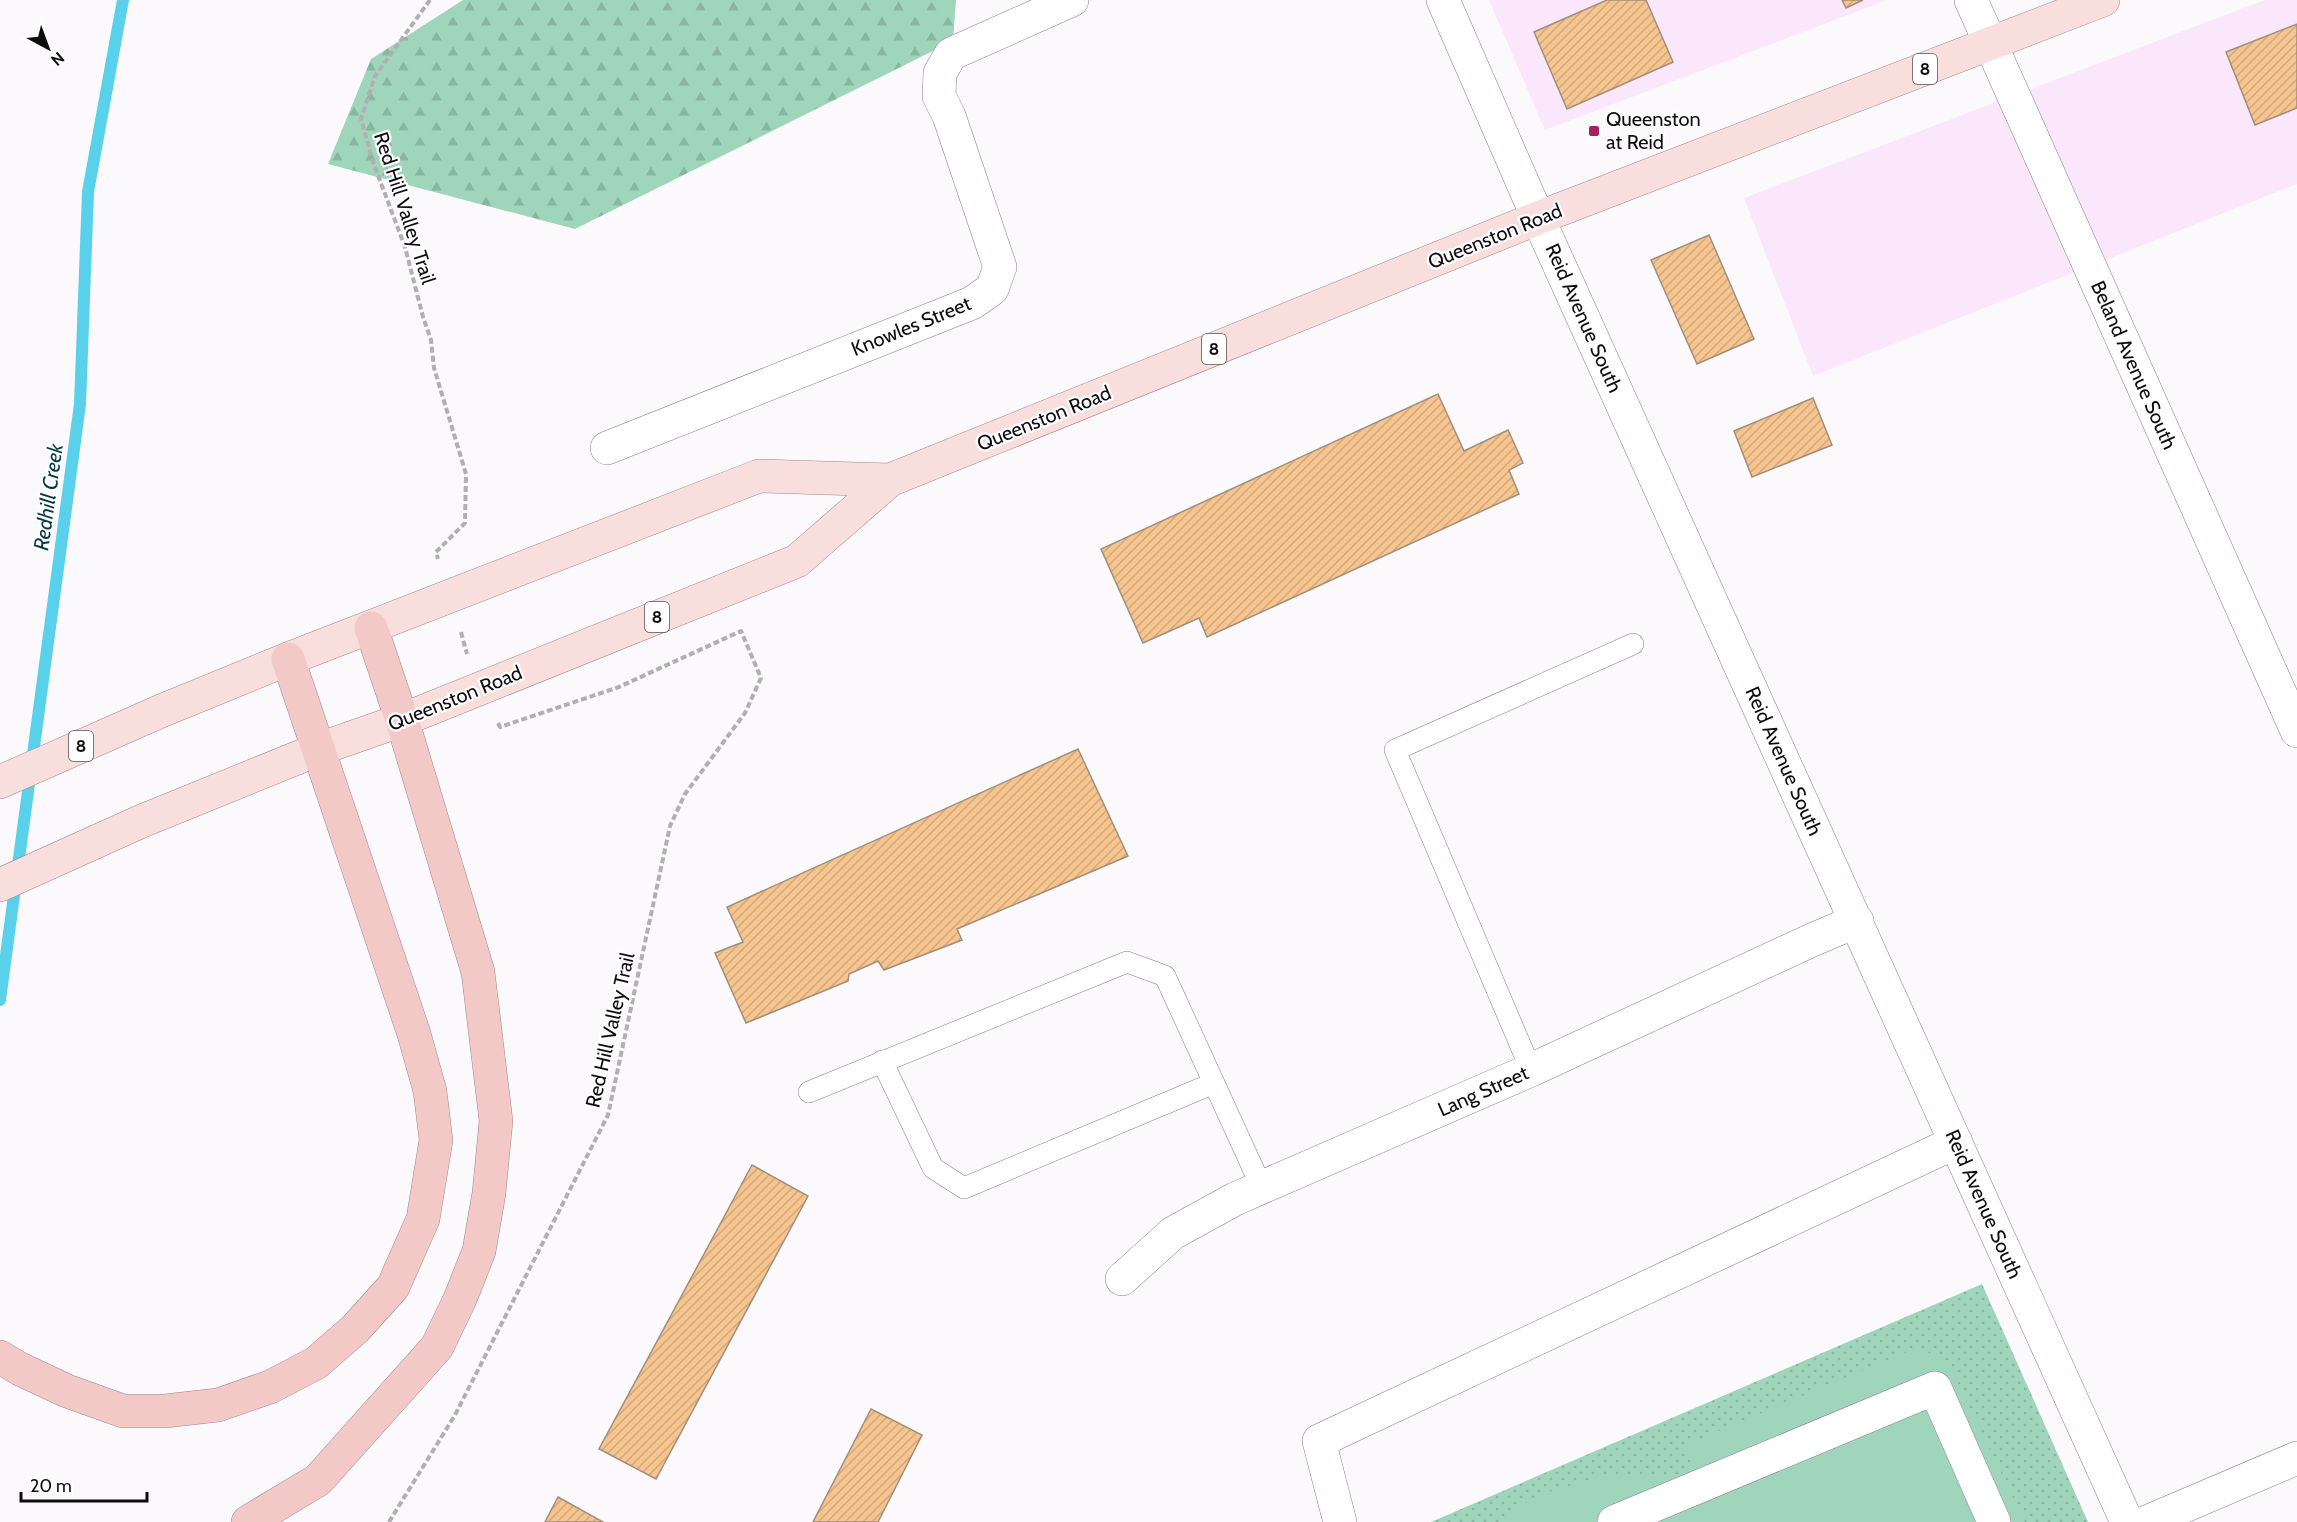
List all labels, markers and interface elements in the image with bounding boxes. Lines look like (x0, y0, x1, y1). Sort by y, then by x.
north arrow (18, 18, 78, 78)
text: N (47, 48, 68, 70)
road number: 8 (1913, 54, 1937, 84)
place label: Queenston at Reid (1606, 107, 1701, 154)
marker: Queenston at Reid (1587, 124, 1601, 138)
street label: Red Hill Valley Trail (369, 129, 441, 287)
street label: Queenston Road (1424, 198, 1566, 274)
street label: Reid Avenue South (1540, 240, 1628, 396)
street label: Beland Avenue South (2086, 277, 2182, 453)
street label: Knowles Street (848, 291, 975, 361)
road number: 8 (1202, 334, 1226, 364)
street label: Queenston Road (973, 380, 1115, 456)
water label: Redhill Creek (28, 441, 68, 552)
road number: 8 (645, 602, 669, 632)
street label: Queenston Road (384, 660, 526, 736)
street label: Reid Avenue South (1740, 683, 1828, 839)
road number: 8 (69, 731, 93, 761)
street label: Red Hill Valley Trail (580, 950, 640, 1110)
street label: Lang Street (1434, 1060, 1532, 1122)
street label: Reid Avenue South (1940, 1126, 2028, 1282)
scale bar (21, 1465, 147, 1503)
text: 20 m (30, 1475, 72, 1497)

